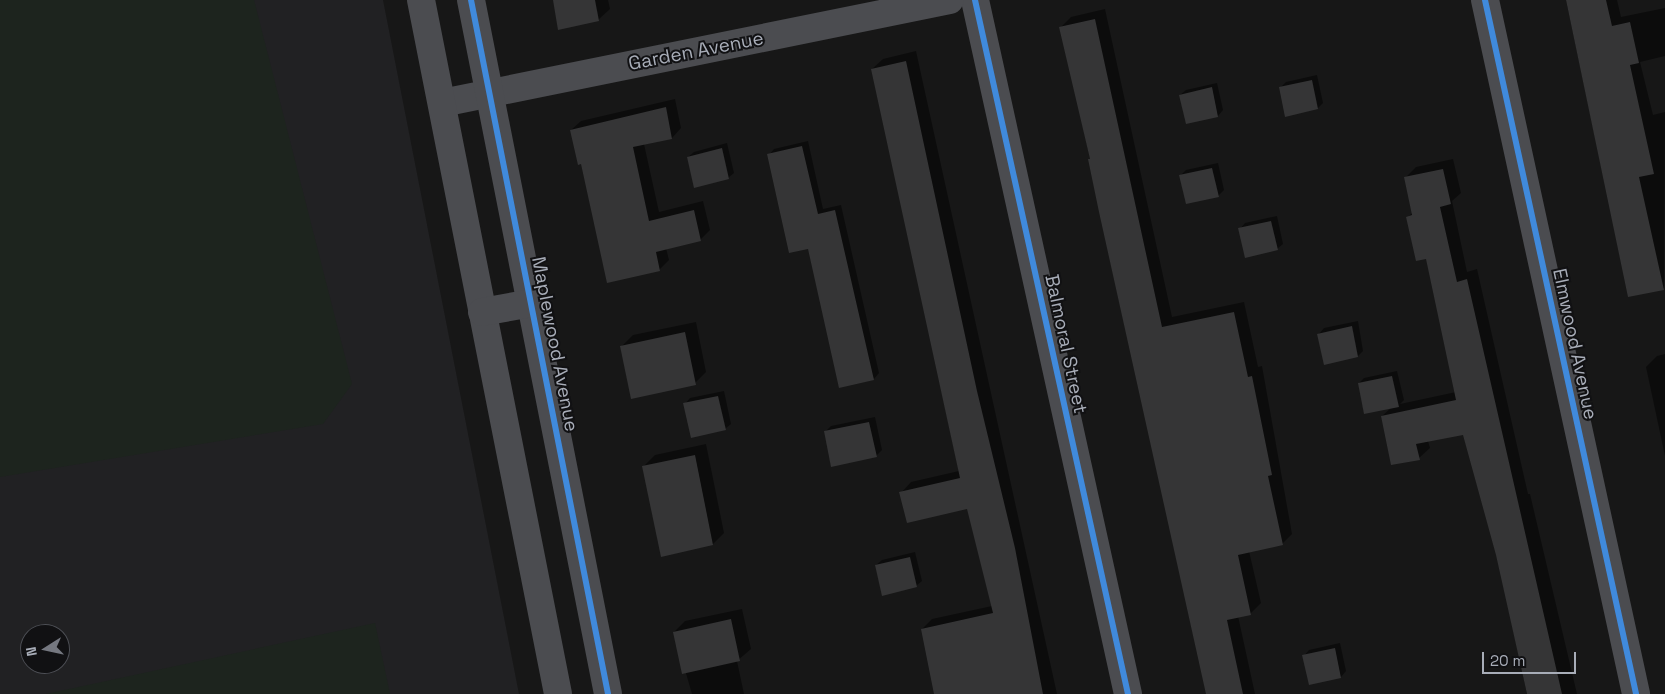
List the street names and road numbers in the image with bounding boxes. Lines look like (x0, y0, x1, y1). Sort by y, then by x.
street label: Garden Avenue (626, 27, 766, 75)
street label: Maplewood Avenue (527, 254, 583, 434)
street label: Elmwood Avenue (1548, 266, 1602, 422)
street label: Balmoral Street (1040, 272, 1092, 416)

